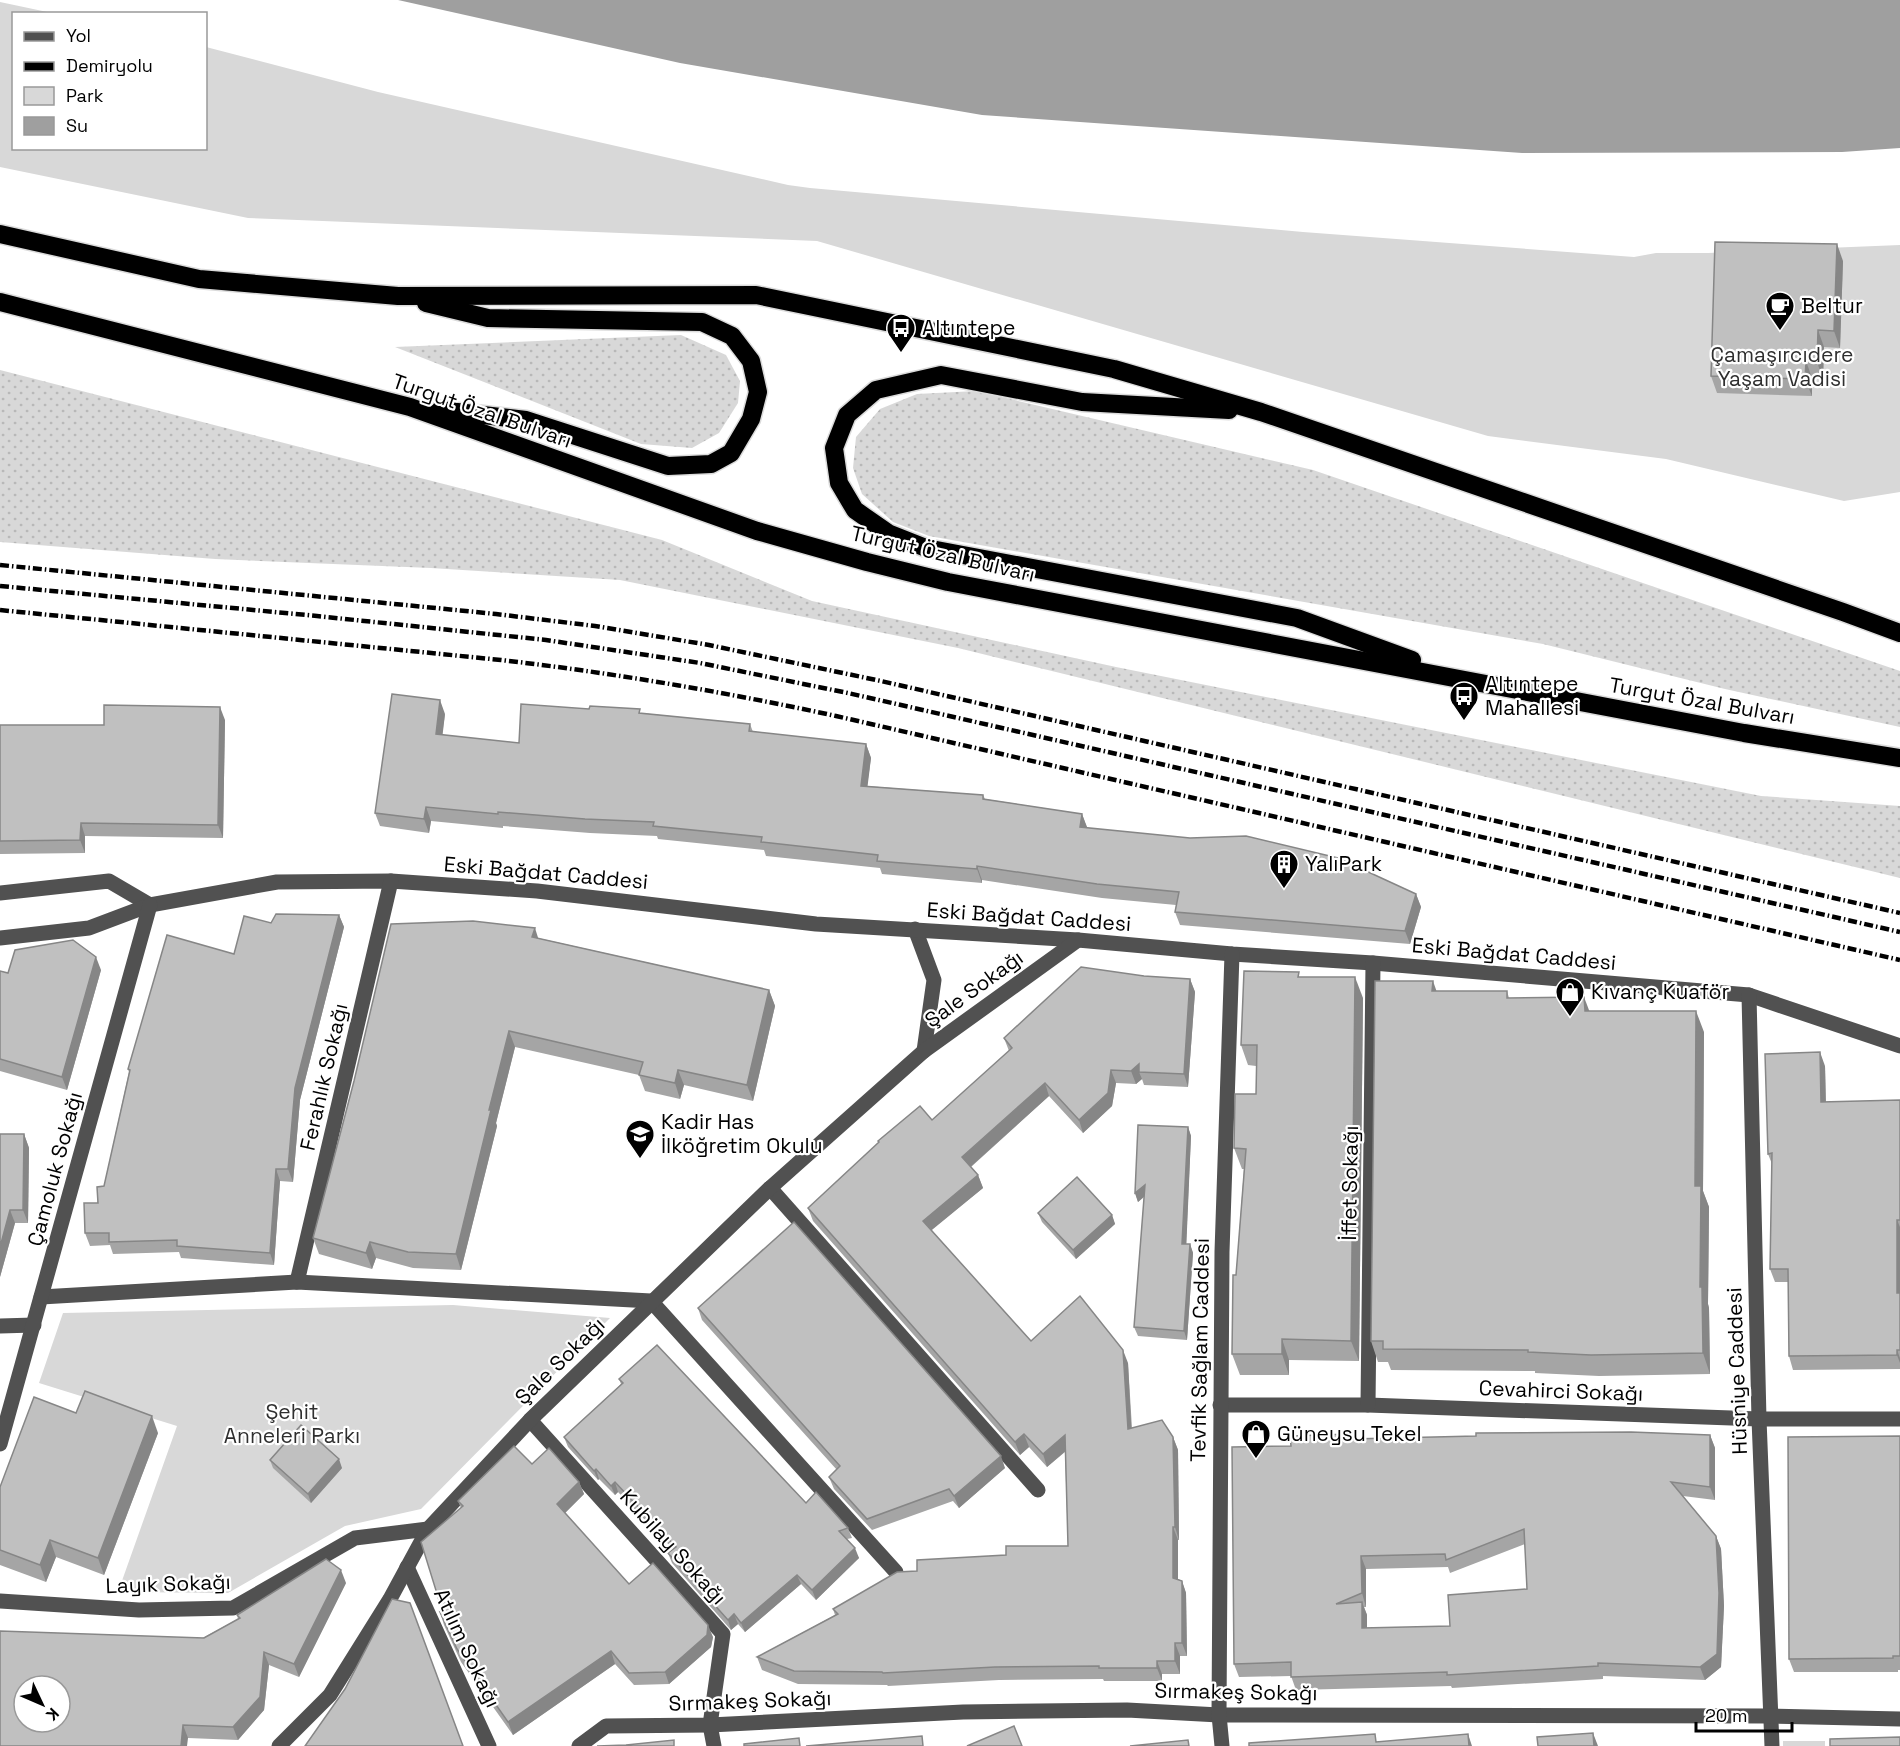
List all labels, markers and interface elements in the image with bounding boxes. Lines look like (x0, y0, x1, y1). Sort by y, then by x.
legend (12, 12, 207, 150)
text: Yol (66, 24, 91, 47)
text: Demiryolu (66, 54, 153, 77)
text: Park (66, 84, 104, 107)
text: Su (66, 114, 88, 137)
cafe icon: Beltur (1764, 290, 1796, 332)
place label: Beltur (1801, 292, 1863, 319)
bus stop icon: Altıntepe (885, 312, 917, 354)
place label: Altıntepe (922, 314, 1015, 341)
park label: Çamaşırcıdere Yaşam Vadisi (1711, 341, 1854, 392)
street label: Turgut Özal Bulvarı (389, 367, 575, 454)
street label: Turgut Özal Bulvarı (848, 519, 1038, 588)
place label: Altıntepe Mahallesi (1485, 670, 1579, 721)
street label: Turgut Özal Bulvarı (1607, 671, 1797, 730)
bus stop icon: Altıntepe Mahallesi (1448, 680, 1480, 722)
building icon: YalıPark (1268, 848, 1300, 890)
street label: Eski Bağdat Caddesi (443, 850, 649, 895)
place label: YalıPark (1305, 850, 1382, 877)
street label: Eski Bağdat Caddesi (926, 896, 1132, 937)
street label: Eski Bağdat Caddesi (1411, 931, 1617, 976)
street label: Şale Sokağı (919, 944, 1028, 1033)
shop icon: Kıvanç Kuaför (1554, 976, 1586, 1018)
place label: Kıvanç Kuaför (1591, 978, 1729, 1005)
street label: Ferahlık Sokağı (293, 1001, 354, 1153)
street label: Çamoluk Sokağı (21, 1089, 88, 1249)
place label: Kadir Has İlköğretim Okulu (661, 1108, 823, 1159)
school or university icon: Kadir Has İlköğretim Okulu (624, 1118, 656, 1160)
street label: İffet Sokağı (1335, 1125, 1364, 1241)
street label: Tevfik Sağlam Caddesi (1184, 1238, 1215, 1462)
street label: Hüsniye Caddesi (1720, 1287, 1753, 1455)
street label: Şale Sokağı (509, 1311, 610, 1410)
street label: Cevahirci Sokağı (1478, 1374, 1644, 1407)
park label: Şehit Anneleri Parkı (224, 1398, 360, 1449)
shop icon: Güneysu Tekel (1240, 1418, 1272, 1460)
place label: Güneysu Tekel (1277, 1420, 1422, 1447)
street label: Kubilay Sokağı (614, 1483, 732, 1610)
street label: Layık Sokağı (105, 1568, 231, 1599)
street label: Atılım Sokağı (428, 1584, 507, 1712)
north arrow (12, 1674, 72, 1734)
street label: Sırmakeş Sokağı (1154, 1677, 1318, 1706)
street label: Sırmakeş Sokağı (668, 1684, 832, 1717)
scale bar (1696, 1695, 1792, 1733)
text: K (41, 1703, 63, 1725)
text: 20 m (1705, 1704, 1748, 1727)

